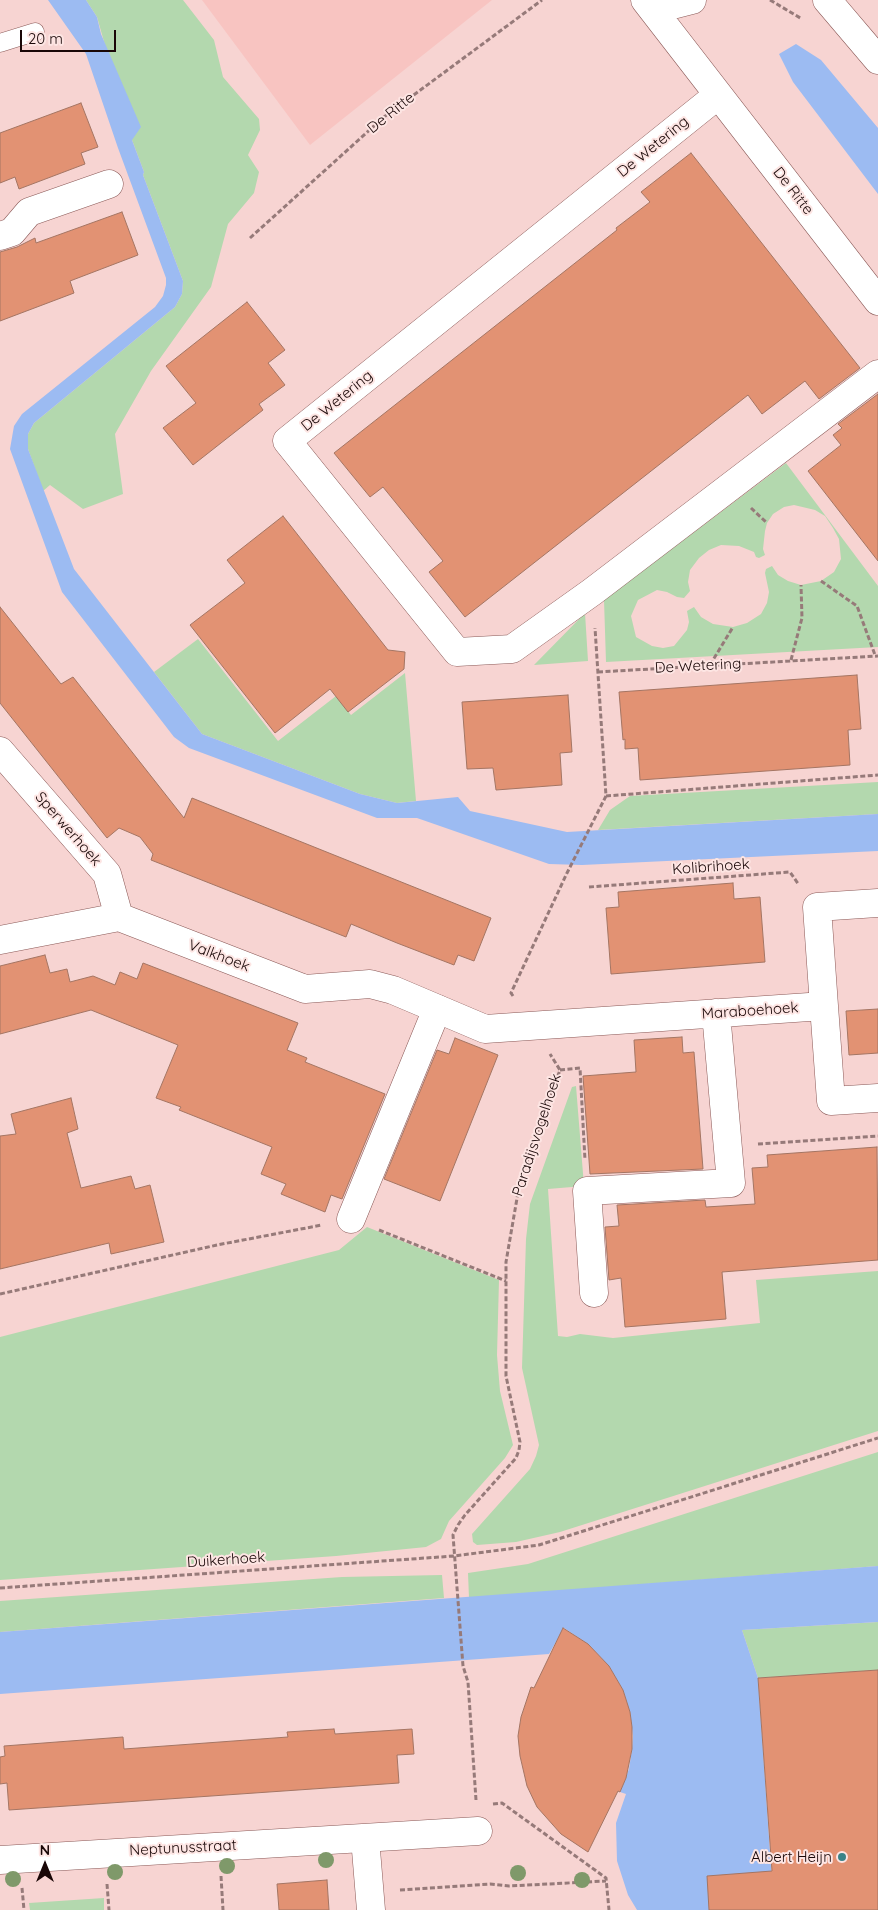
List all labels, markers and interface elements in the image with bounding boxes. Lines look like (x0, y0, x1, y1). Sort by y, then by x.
scale bar (22, 20, 119, 52)
text: 20 m (28, 29, 63, 48)
street label: De Ritte (364, 89, 418, 137)
street label: De Wetering (614, 113, 692, 181)
street label: De Ritte (769, 164, 817, 218)
street label: De Wetering (298, 367, 376, 435)
street label: De Wetering (654, 655, 742, 677)
street label: Sperwerhoek (31, 788, 105, 870)
street label: Kolibrihoek (672, 855, 750, 879)
street label: Valkhoek (186, 936, 252, 976)
street label: Maraboehoek (701, 999, 799, 1023)
street label: Paradijsvogelhoek (509, 1071, 565, 1199)
street label: Duikerhoek (186, 1548, 266, 1572)
street label: Neptunusstraat (129, 1836, 237, 1860)
north arrow (20, 1840, 70, 1890)
text: N (40, 1841, 50, 1859)
place label: Albert Heijn (751, 1848, 832, 1866)
marker: Albert Heijn (836, 1851, 848, 1863)

